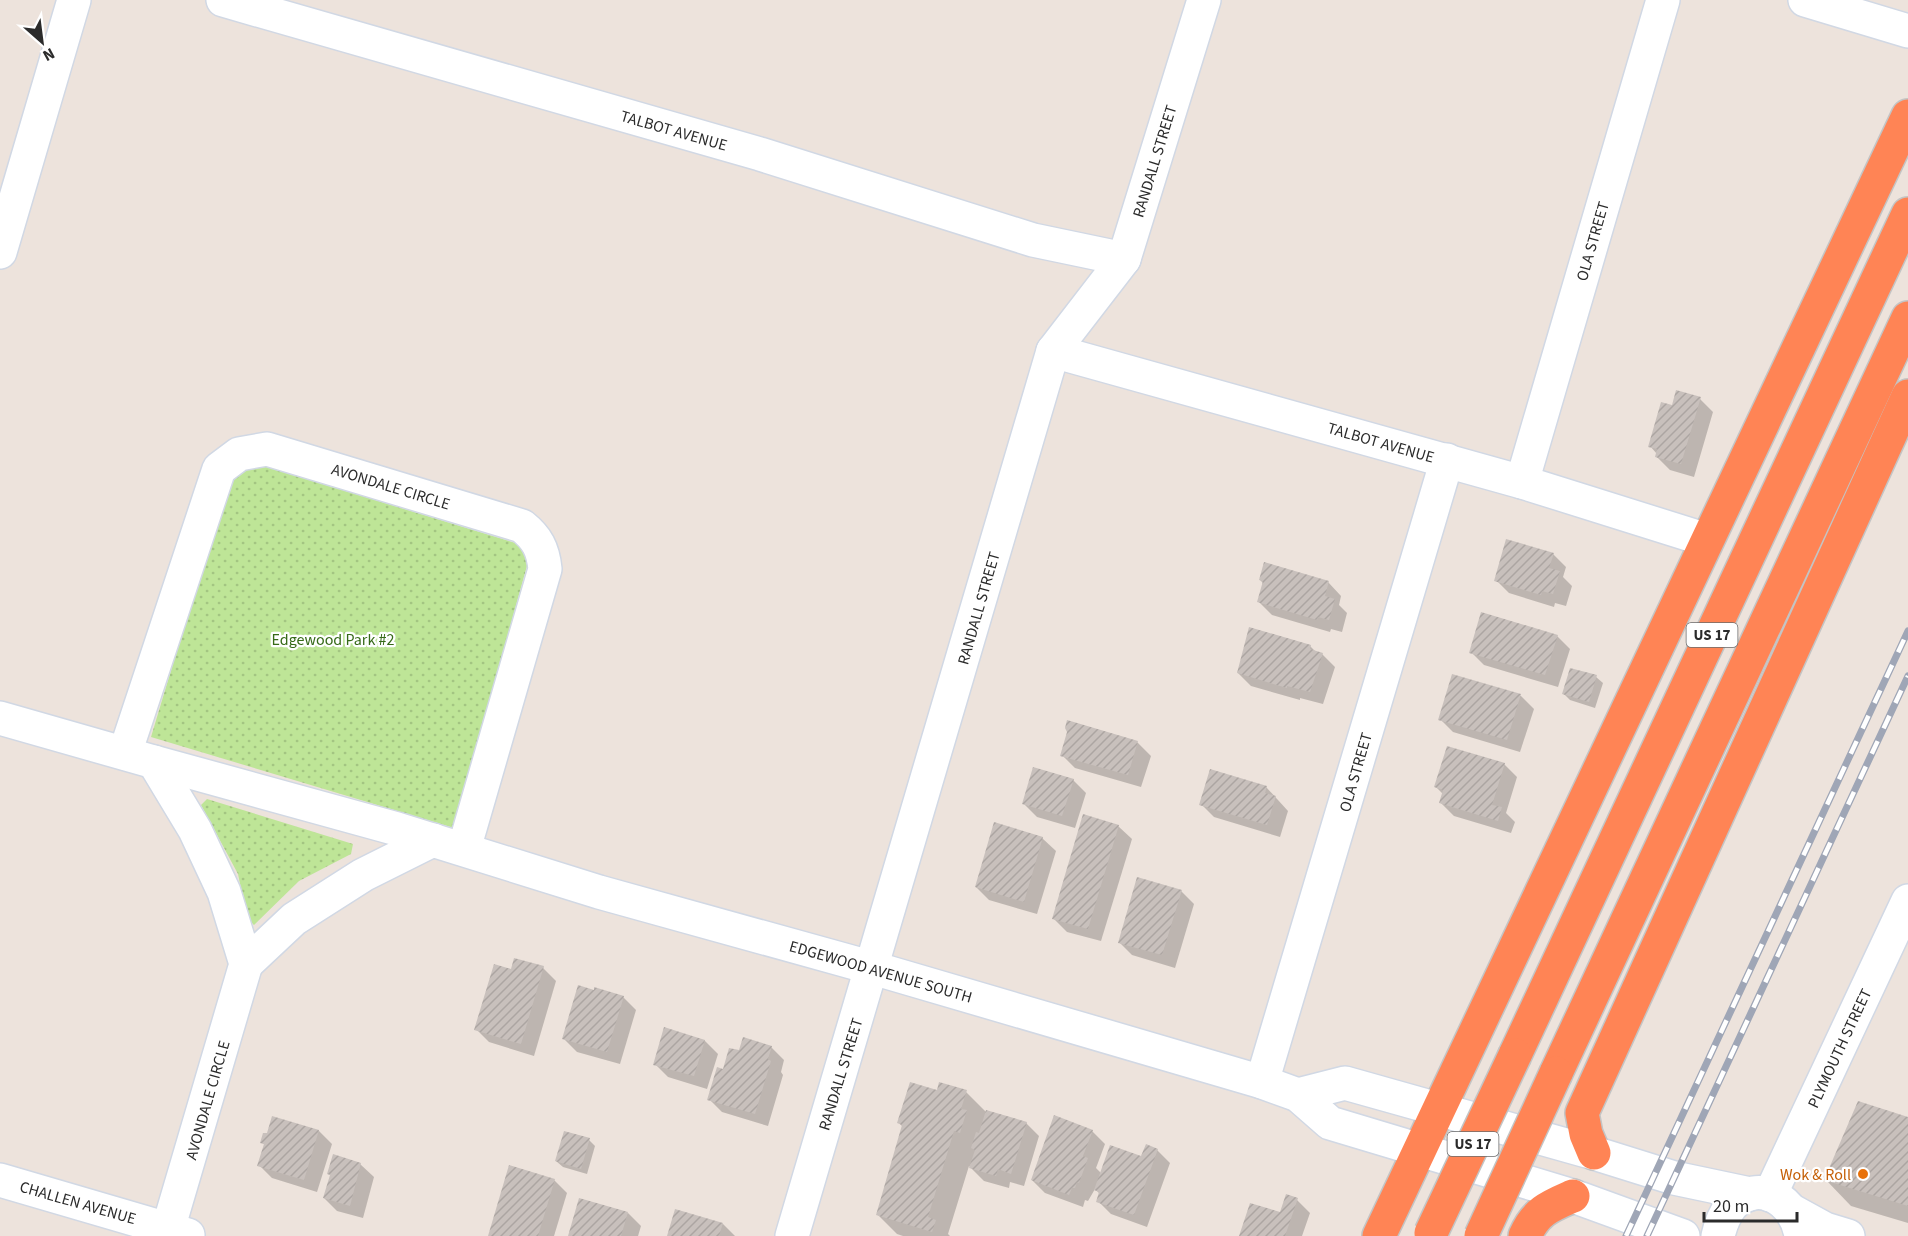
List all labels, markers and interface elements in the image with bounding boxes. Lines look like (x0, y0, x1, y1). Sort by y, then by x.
north arrow (12, 12, 72, 72)
text: N (39, 42, 58, 67)
street label: RANDALL STREET (1127, 102, 1183, 220)
street label: TALBOT AVENUE (618, 105, 730, 157)
street label: OLA STREET (1571, 199, 1615, 284)
street label: TALBOT AVENUE (1325, 417, 1437, 469)
street label: AVONDALE CIRCLE (329, 458, 453, 515)
street label: RANDALL STREET (952, 549, 1006, 667)
road number: US 17 (1686, 623, 1738, 647)
park label: Edgewood Park #2 (272, 629, 394, 651)
street label: OLA STREET (1334, 730, 1378, 815)
street label: EDGEWOOD AVENUE SOUTH (787, 935, 975, 1009)
street label: PLYMOUTH STREET (1803, 985, 1877, 1112)
street label: RANDALL STREET (813, 1015, 869, 1133)
street label: AVONDALE CIRCLE (180, 1038, 235, 1162)
road number: US 17 (1448, 1132, 1498, 1156)
place label: Wok & Roll (1780, 1164, 1851, 1186)
marker: Wok & Roll (1856, 1167, 1870, 1181)
street label: CHALLEN AVENUE (17, 1176, 138, 1230)
scale bar (1704, 1185, 1797, 1223)
text: 20 m (1713, 1194, 1749, 1219)

